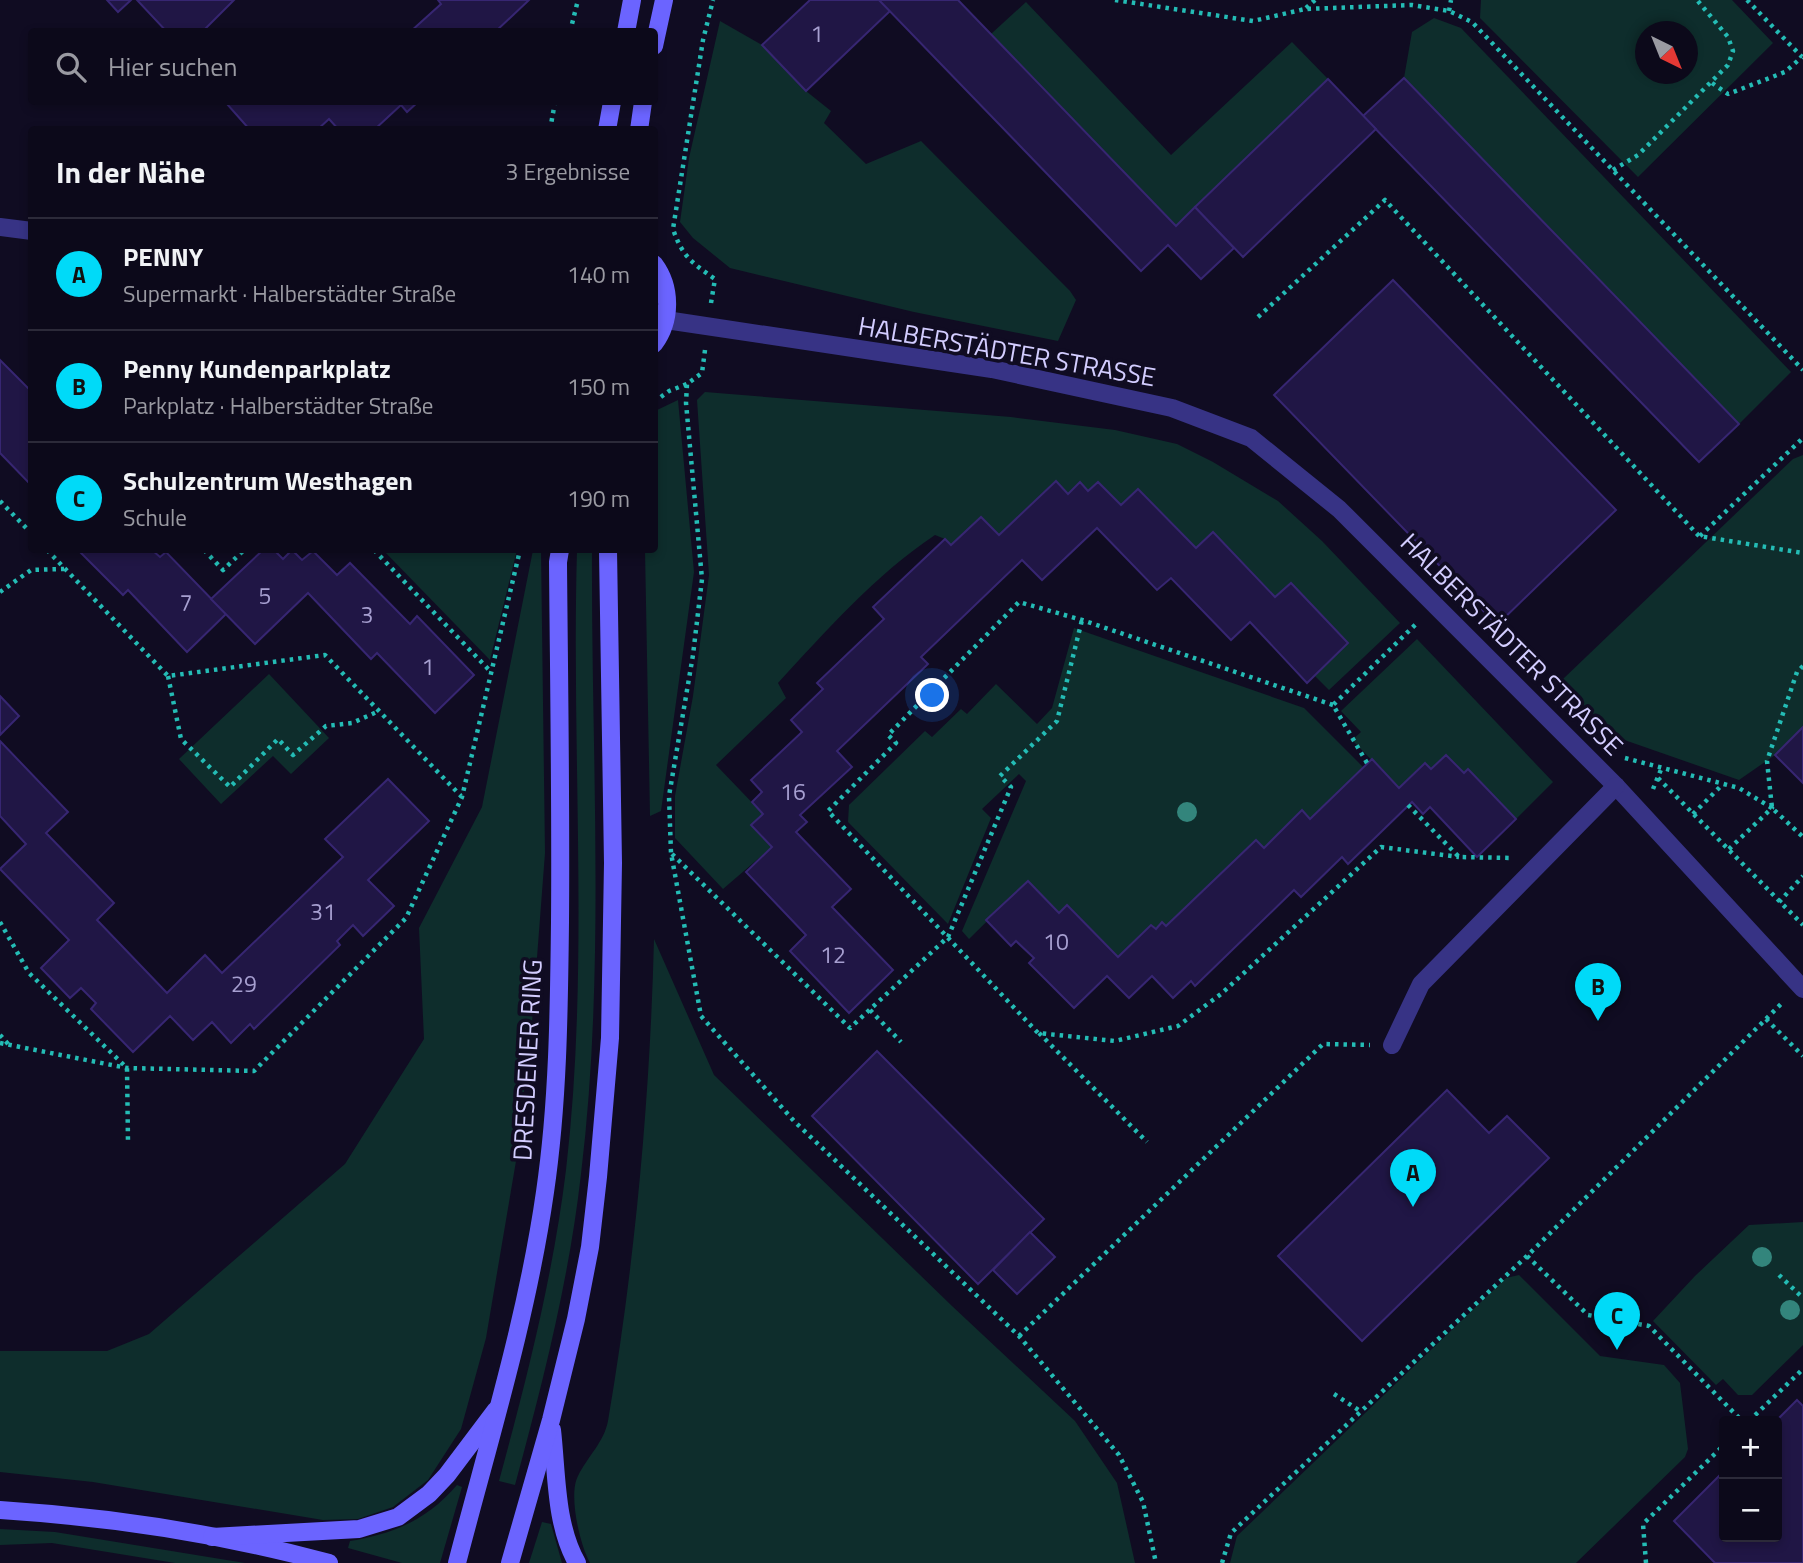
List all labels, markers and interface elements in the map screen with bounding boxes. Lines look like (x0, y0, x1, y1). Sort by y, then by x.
house number: 1 (811, 16, 823, 51)
north arrow (1635, 21, 1698, 84)
search box (28, 28, 658, 105)
text: Hier suchen (108, 47, 237, 86)
icon: search (52, 48, 90, 86)
text: In der Nähe (56, 149, 205, 195)
text: 3 Ergebnisse (506, 154, 630, 189)
text: PENNY (123, 237, 203, 276)
text: A (72, 257, 86, 292)
text: 140 m (567, 257, 630, 292)
text: Supermarkt · Halberstädter Straße (123, 276, 456, 311)
street label: HALBERSTÄDTER STRASSE (855, 306, 1159, 396)
text: Penny Kundenparkplatz (123, 349, 391, 388)
text: B (72, 369, 86, 404)
text: 150 m (567, 369, 630, 404)
text: Parkplatz · Halberstädter Straße (123, 388, 433, 423)
text: Schulzentrum Westhagen (123, 461, 413, 500)
text: C (73, 481, 85, 516)
text: 190 m (567, 481, 630, 516)
text: Schule (123, 500, 187, 535)
street label: HALBERSTÄDTER STRASSE (1392, 524, 1632, 764)
house number: 5 (259, 578, 271, 613)
house number: 7 (180, 585, 192, 620)
house number: 3 (361, 597, 373, 632)
house number: 1 (422, 649, 434, 684)
your location (915, 678, 949, 712)
house number: 16 (780, 774, 806, 809)
house number: 31 (310, 894, 336, 929)
house number: 10 (1043, 924, 1069, 959)
house number: 12 (820, 937, 846, 972)
street label: DRESDENER RING (502, 958, 552, 1162)
pin: B (1575, 963, 1621, 1021)
house number: 29 (231, 966, 257, 1001)
pin: A (1390, 1149, 1436, 1207)
pin: C (1594, 1292, 1640, 1350)
map controls (1719, 1416, 1782, 1542)
button: + (1719, 1416, 1782, 1479)
button: − (1719, 1479, 1782, 1542)

